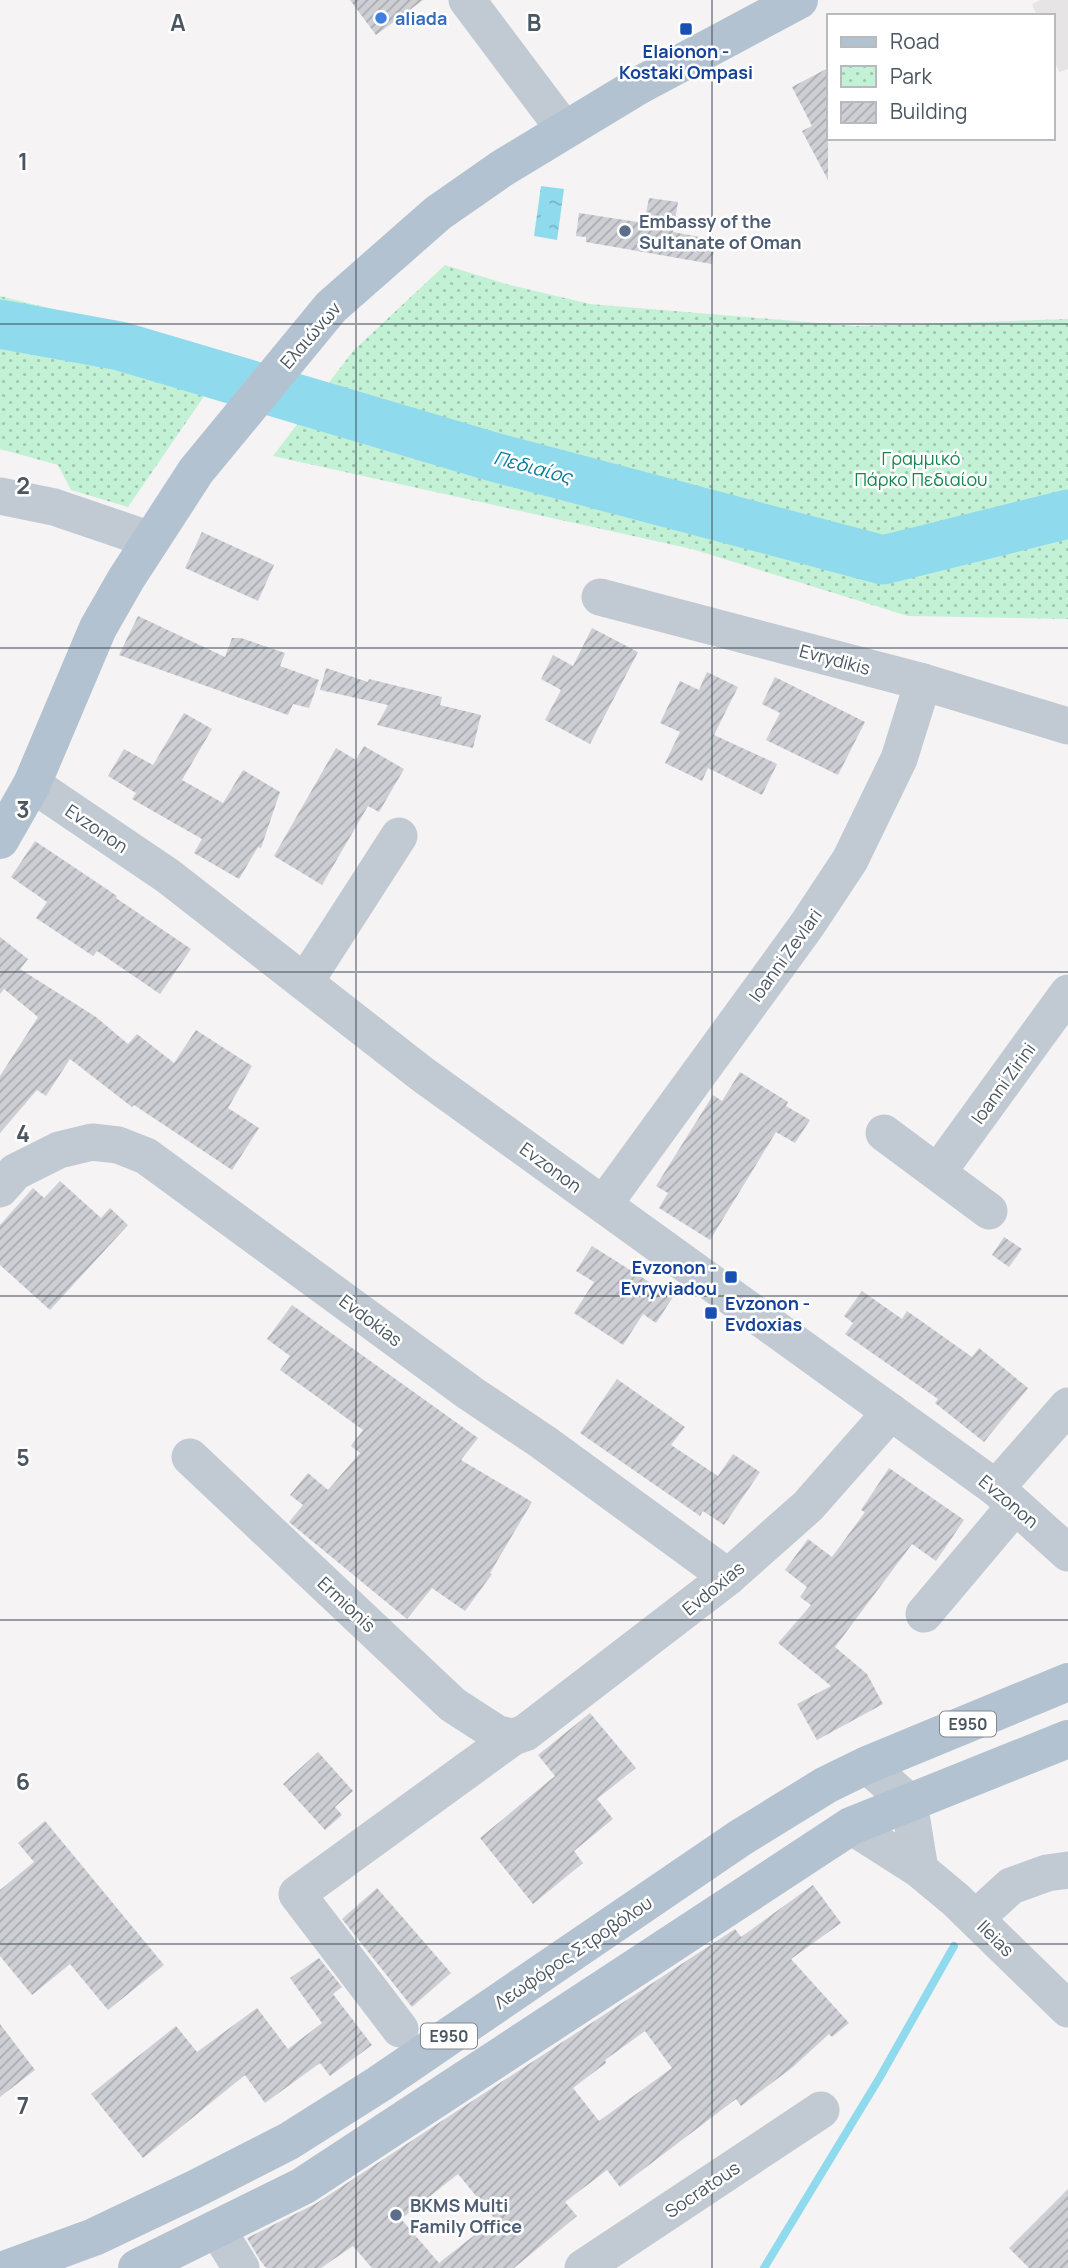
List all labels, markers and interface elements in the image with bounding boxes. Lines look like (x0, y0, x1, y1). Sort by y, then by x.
text: A (170, 6, 186, 38)
place label: aliada (395, 6, 447, 30)
text: B (527, 6, 541, 38)
marker: aliada (373, 10, 389, 26)
legend (827, 14, 1054, 140)
marker: Elaionon - Kostaki Ompasi (678, 21, 694, 37)
text: Road (890, 27, 940, 55)
place label: Elaionon - Kostaki Ompasi (619, 39, 753, 84)
text: Park (890, 62, 932, 90)
text: Building (890, 97, 967, 125)
text: 1 (18, 145, 28, 177)
place label: Embassy of the Sultanate of Oman (639, 209, 802, 254)
marker: Embassy of the Sultanate of Oman (617, 223, 633, 239)
street label: Ελαιώνων (274, 296, 346, 374)
water label: Πεδιαίος (491, 444, 576, 490)
park label: Γραμμικό Πάρκο Πεδιαίου (854, 446, 988, 491)
text: 2 (16, 469, 30, 501)
street label: Evrydikis (797, 638, 873, 680)
text: 3 (16, 793, 30, 825)
street label: Evzonon (61, 798, 133, 858)
street label: Ioanni Zevlari (743, 904, 827, 1006)
street label: Ioanni Zirini (965, 1038, 1041, 1128)
text: 4 (16, 1117, 30, 1149)
street label: Evzonon (515, 1136, 587, 1198)
place label: Evzonon - Evryviadou (621, 1255, 717, 1300)
marker: Evzonon - Evryviadou (723, 1269, 739, 1285)
street label: Evdokias (335, 1288, 407, 1352)
place label: Evzonon - Evdoxias (725, 1291, 810, 1336)
marker: Evzonon - Evdoxias (703, 1305, 719, 1321)
text: 5 (16, 1441, 30, 1473)
street label: Evzonon (974, 1469, 1044, 1533)
street label: Evdoxias (677, 1556, 749, 1620)
street label: Ermionis (313, 1571, 381, 1637)
road number: E950 (940, 1712, 996, 1736)
text: 6 (16, 1765, 30, 1797)
street label: Λεωφόρος Στροβόλου (489, 1890, 657, 2014)
street label: Ileias (972, 1914, 1020, 1962)
road number: E950 (421, 2024, 477, 2048)
text: 7 (17, 2089, 29, 2121)
street label: Socratous (660, 2155, 744, 2223)
place label: BKMS Multi Family Office (410, 2193, 522, 2238)
marker: BKMS Multi Family Office (388, 2207, 404, 2223)

